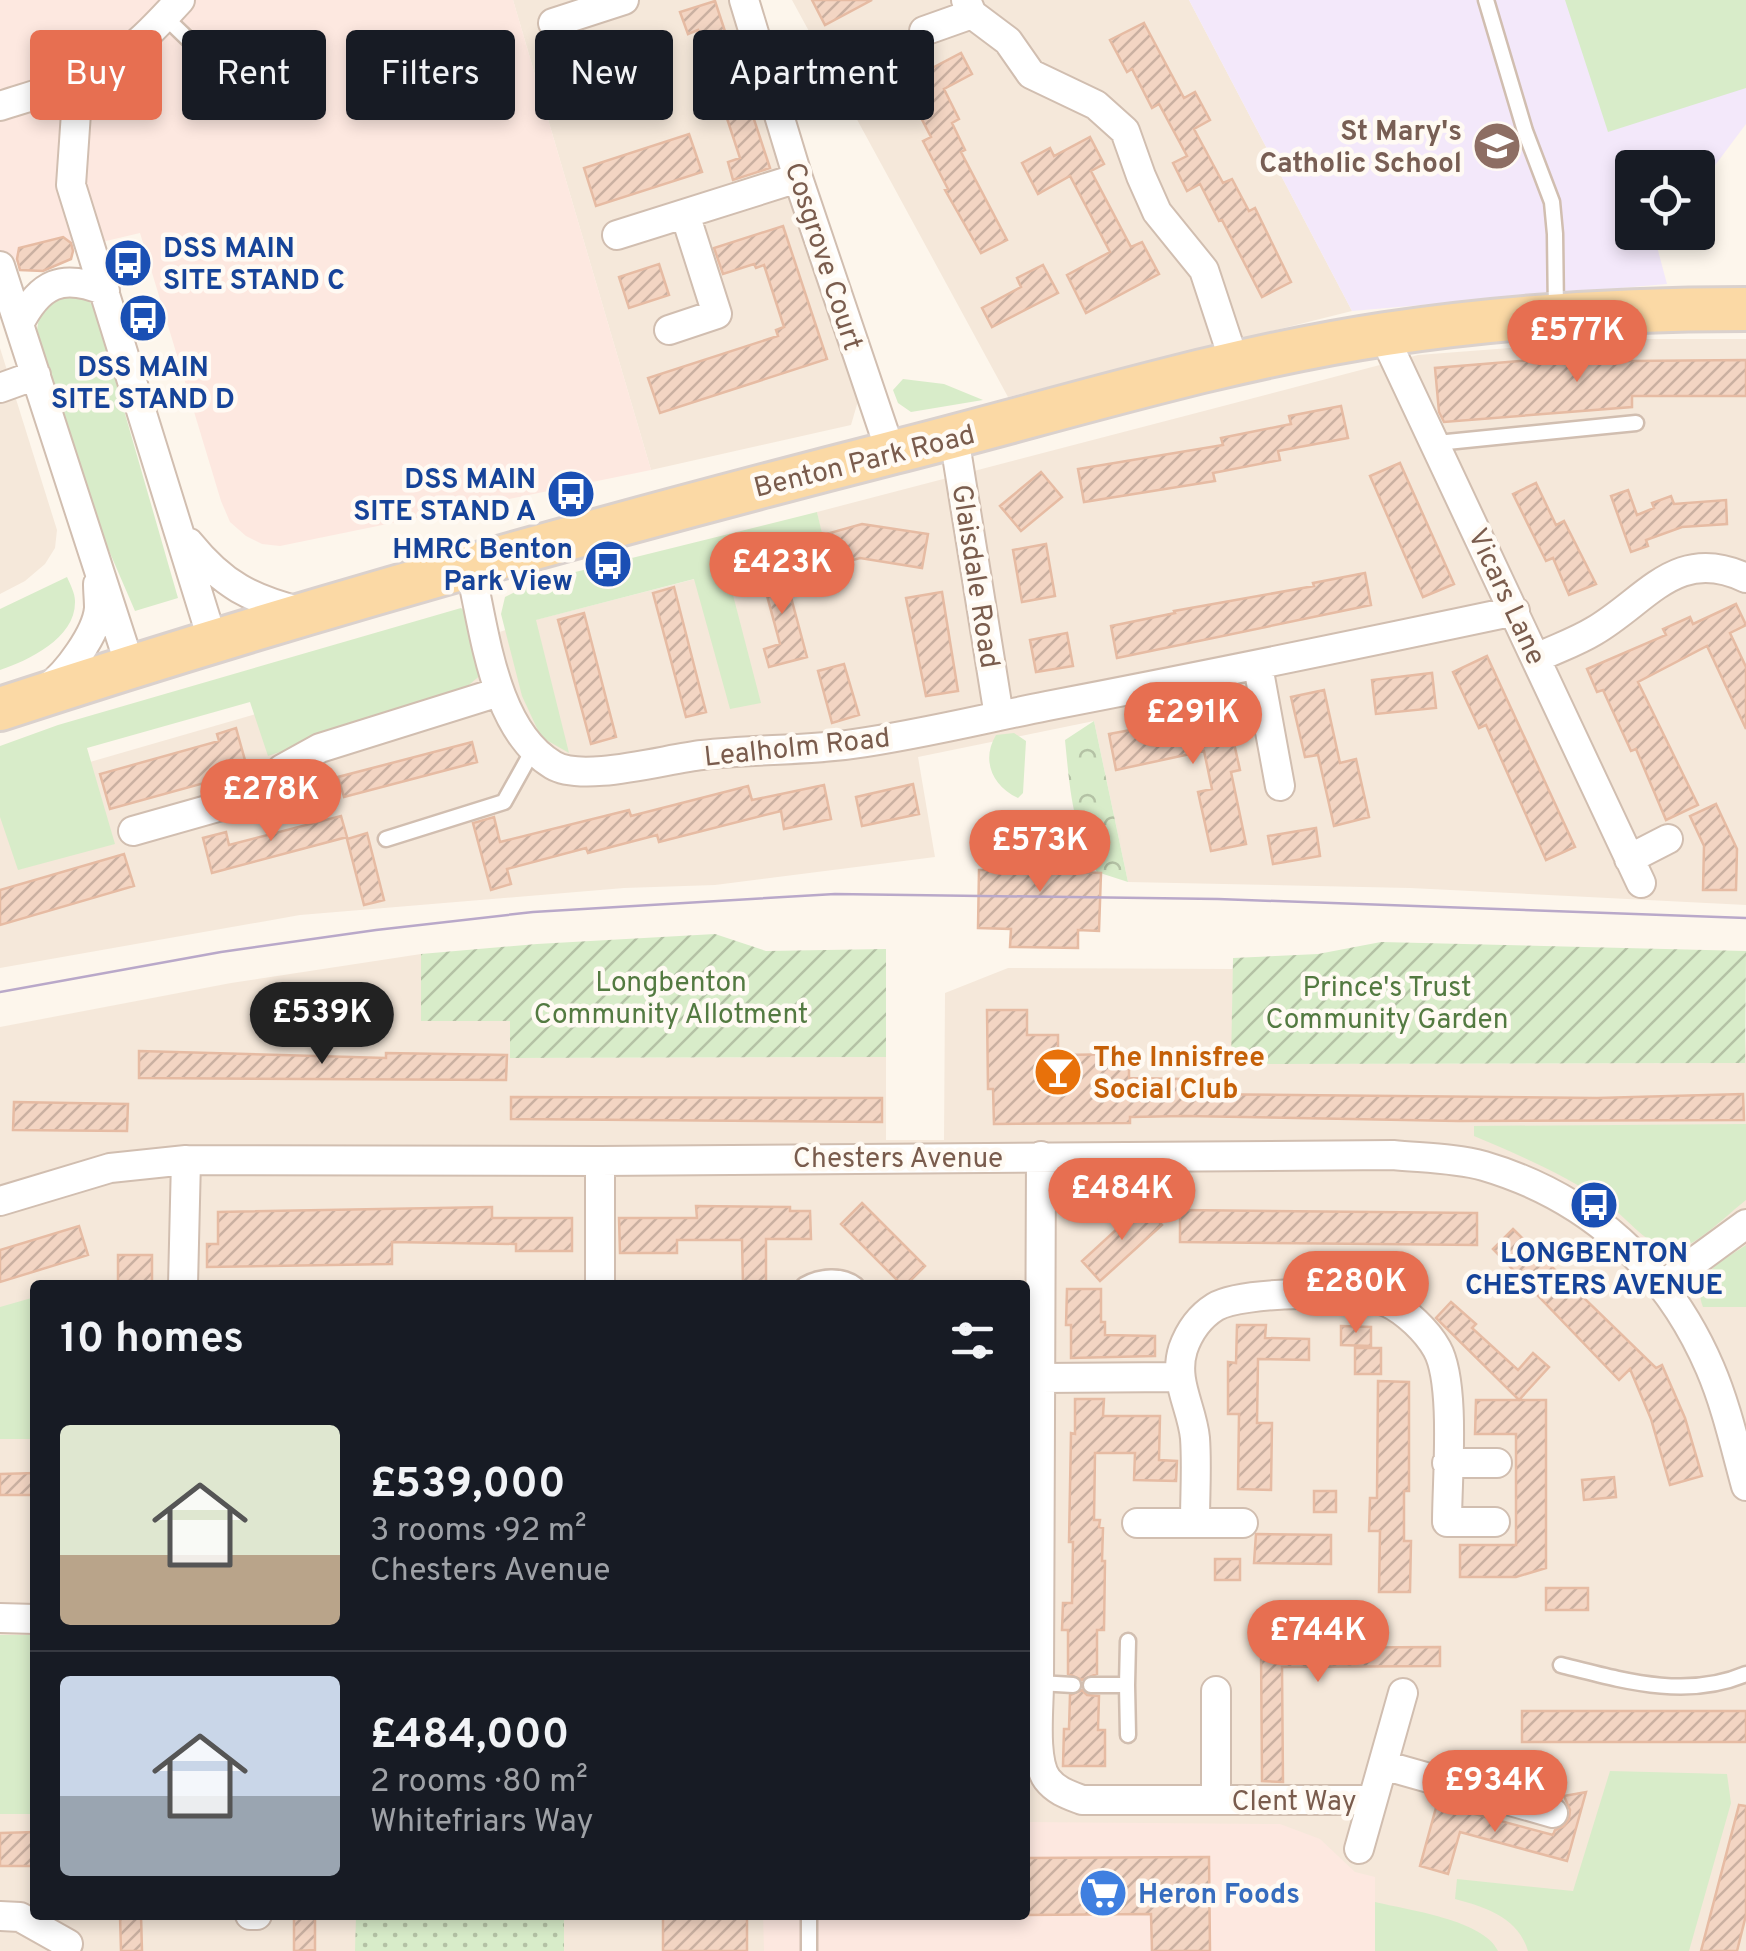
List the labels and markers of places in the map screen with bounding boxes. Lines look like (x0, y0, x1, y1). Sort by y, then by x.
place label: St Mary's Catholic School (1259, 115, 1462, 183)
school or university icon: St Mary's Catholic School (1471, 120, 1523, 172)
place label: DSS MAIN SITE STAND C (163, 232, 345, 300)
bus stop icon: DSS MAIN SITE STAND C (102, 237, 154, 289)
bus stop icon: DSS MAIN SITE STAND D (117, 292, 169, 344)
pin: £577K (1507, 300, 1647, 385)
place label: DSS MAIN SITE STAND D (51, 351, 235, 419)
place label: DSS MAIN SITE STAND A (353, 463, 536, 531)
bus stop icon: DSS MAIN SITE STAND A (545, 468, 597, 520)
pin: £423K (712, 532, 852, 617)
place label: HMRC Benton Park View (392, 533, 573, 601)
bus stop icon: HMRC Benton Park View (582, 538, 634, 590)
pin: £291K (1123, 682, 1263, 767)
pin: £278K (201, 759, 341, 844)
pin: £573K (970, 810, 1110, 895)
pin: £539K (252, 982, 392, 1067)
place label: The Innisfree Social Club (1093, 1041, 1265, 1109)
bar icon: The Innisfree Social Club (1032, 1046, 1084, 1098)
pin: £484K (1052, 1158, 1192, 1243)
bus stop icon: LONGBENTON CHESTERS AVENUE (1568, 1179, 1620, 1231)
place label: LONGBENTON CHESTERS AVENUE (1465, 1237, 1723, 1305)
pin: £280K (1286, 1251, 1426, 1336)
pin: £744K (1248, 1600, 1388, 1685)
pin: £934K (1425, 1750, 1565, 1835)
supermarket icon: Heron Foods (1077, 1867, 1129, 1919)
place label: Heron Foods (1138, 1878, 1300, 1914)

